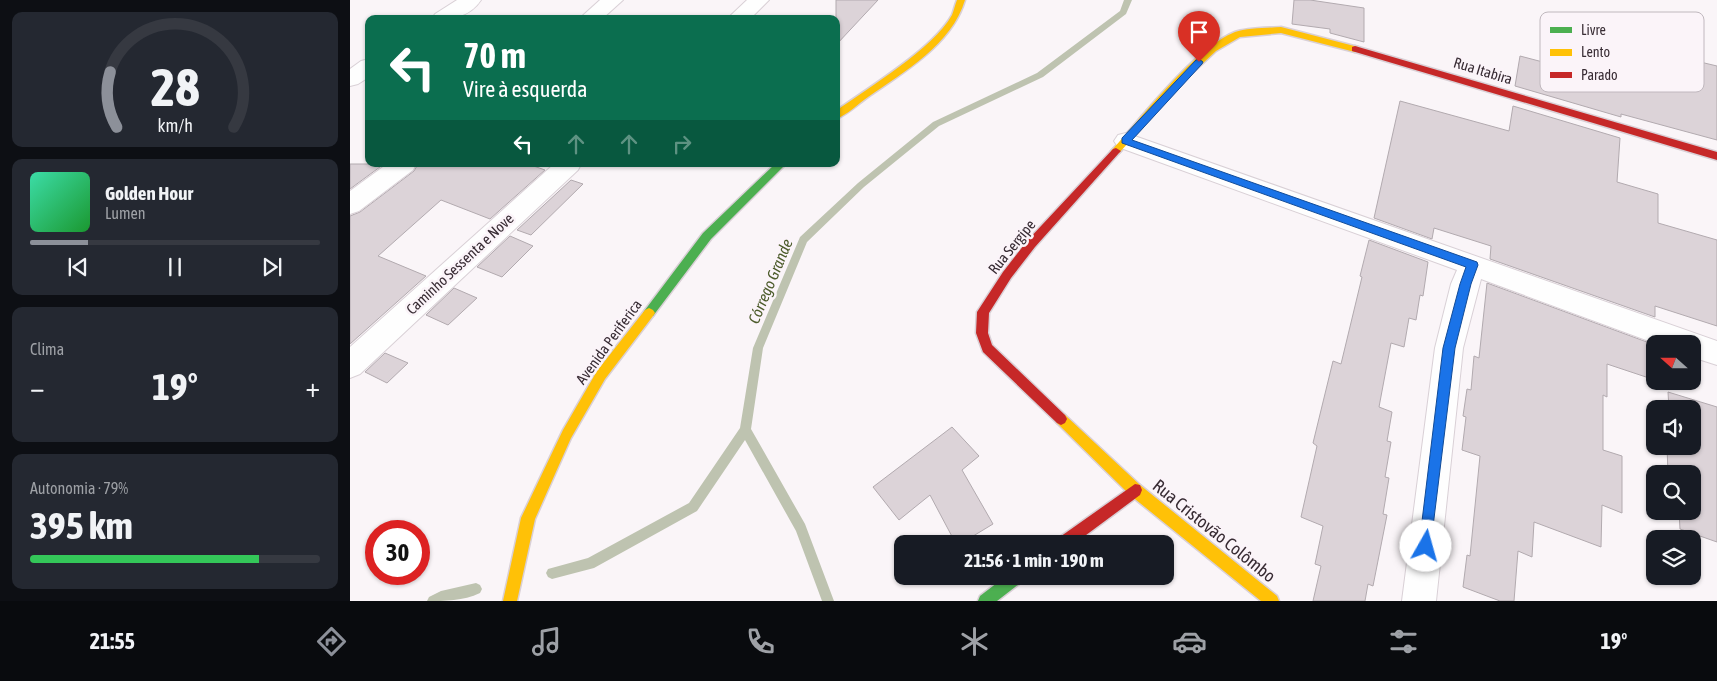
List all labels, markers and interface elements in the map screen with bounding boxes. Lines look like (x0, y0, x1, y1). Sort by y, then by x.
pin (1178, 11, 1220, 62)
legend (1540, 12, 1704, 92)
icon: arrive (1185, 18, 1213, 46)
text: Livre (1581, 22, 1606, 38)
icon: left (380, 35, 445, 100)
text: 70 m (463, 35, 526, 75)
text: Lento (1581, 44, 1610, 60)
street label: Rua Itabira (1452, 54, 1515, 88)
text: 28 (151, 57, 199, 117)
text: Parado (1581, 67, 1618, 83)
text: Vire à esquerda (463, 76, 588, 102)
text: km/h (157, 115, 193, 136)
icon: left (509, 130, 537, 158)
icon: ahead (562, 130, 590, 158)
icon: ahead (615, 130, 643, 158)
icon: right (668, 130, 696, 158)
text: Golden Hour (105, 182, 193, 204)
text: Lumen (105, 204, 145, 222)
street label: Caminho Sessenta e Nove (403, 209, 517, 318)
street label: Rua Sergipe (985, 216, 1039, 277)
water label: Córrego Grande (744, 236, 797, 326)
icon: previous (64, 253, 92, 281)
icon: pause (161, 253, 189, 281)
icon: next (258, 253, 286, 281)
street label: Avenida Periferica (572, 296, 645, 387)
north arrow (1646, 335, 1701, 390)
map controls (1646, 335, 1701, 585)
text: Clima (30, 340, 64, 358)
text: 19° (152, 365, 198, 408)
text: − (30, 371, 45, 403)
text: + (305, 371, 320, 403)
button: sound (1646, 400, 1701, 455)
button: search (1646, 465, 1701, 520)
street label: Rua Cristovão Colômbo (1149, 475, 1280, 587)
text: Autonomia · 79% (30, 479, 128, 497)
text: 395 km (30, 504, 133, 547)
position arrow (1399, 519, 1451, 571)
speed limit sign: 30 (365, 520, 430, 585)
button: layers (1646, 530, 1701, 585)
text: 21:56 · 1 min · 190 m (964, 549, 1104, 571)
icon: directions (314, 624, 349, 659)
icon: music (529, 624, 564, 659)
icon: phone (743, 624, 778, 659)
icon: climate (957, 624, 992, 659)
icon: car (1172, 624, 1207, 659)
icon: filters (1386, 624, 1421, 659)
text: 21:55 (90, 628, 135, 654)
text: 19° (1600, 628, 1627, 654)

